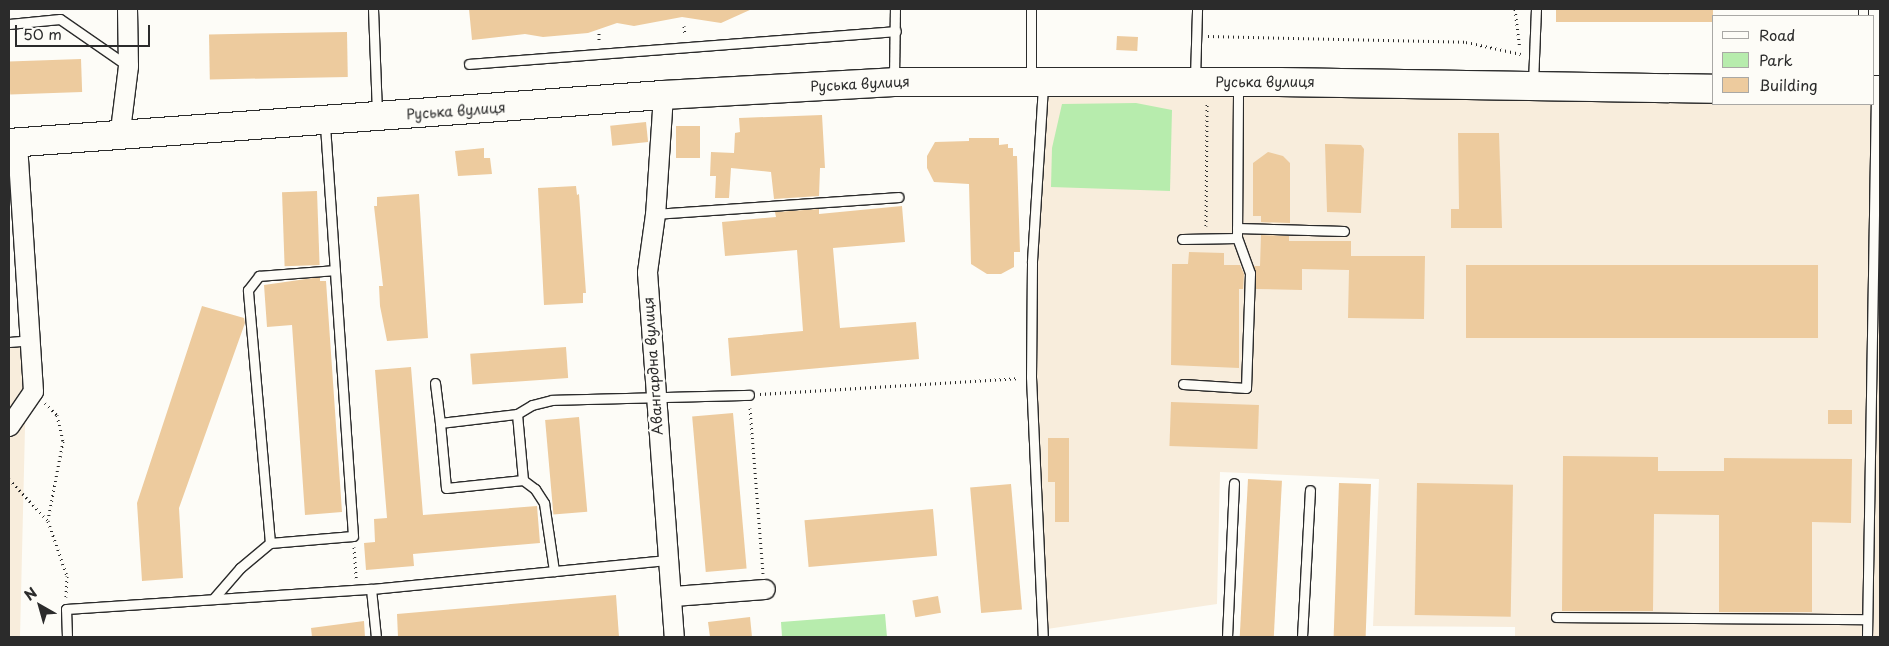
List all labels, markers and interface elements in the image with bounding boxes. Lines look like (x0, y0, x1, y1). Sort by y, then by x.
scale bar (18, 15, 152, 47)
legend (1712, 15, 1874, 105)
text: 50 m (23, 22, 62, 45)
text: Road (1759, 23, 1795, 46)
text: Park (1759, 48, 1793, 71)
street label: Руська вулиця (810, 73, 910, 95)
text: Building (1759, 73, 1818, 96)
street label: Руська вулиця (1215, 74, 1315, 90)
street label: Руська вулиця (405, 99, 507, 123)
street label: Авангардна вулиця (640, 296, 666, 436)
north arrow (15, 581, 65, 631)
text: N (20, 582, 41, 605)

